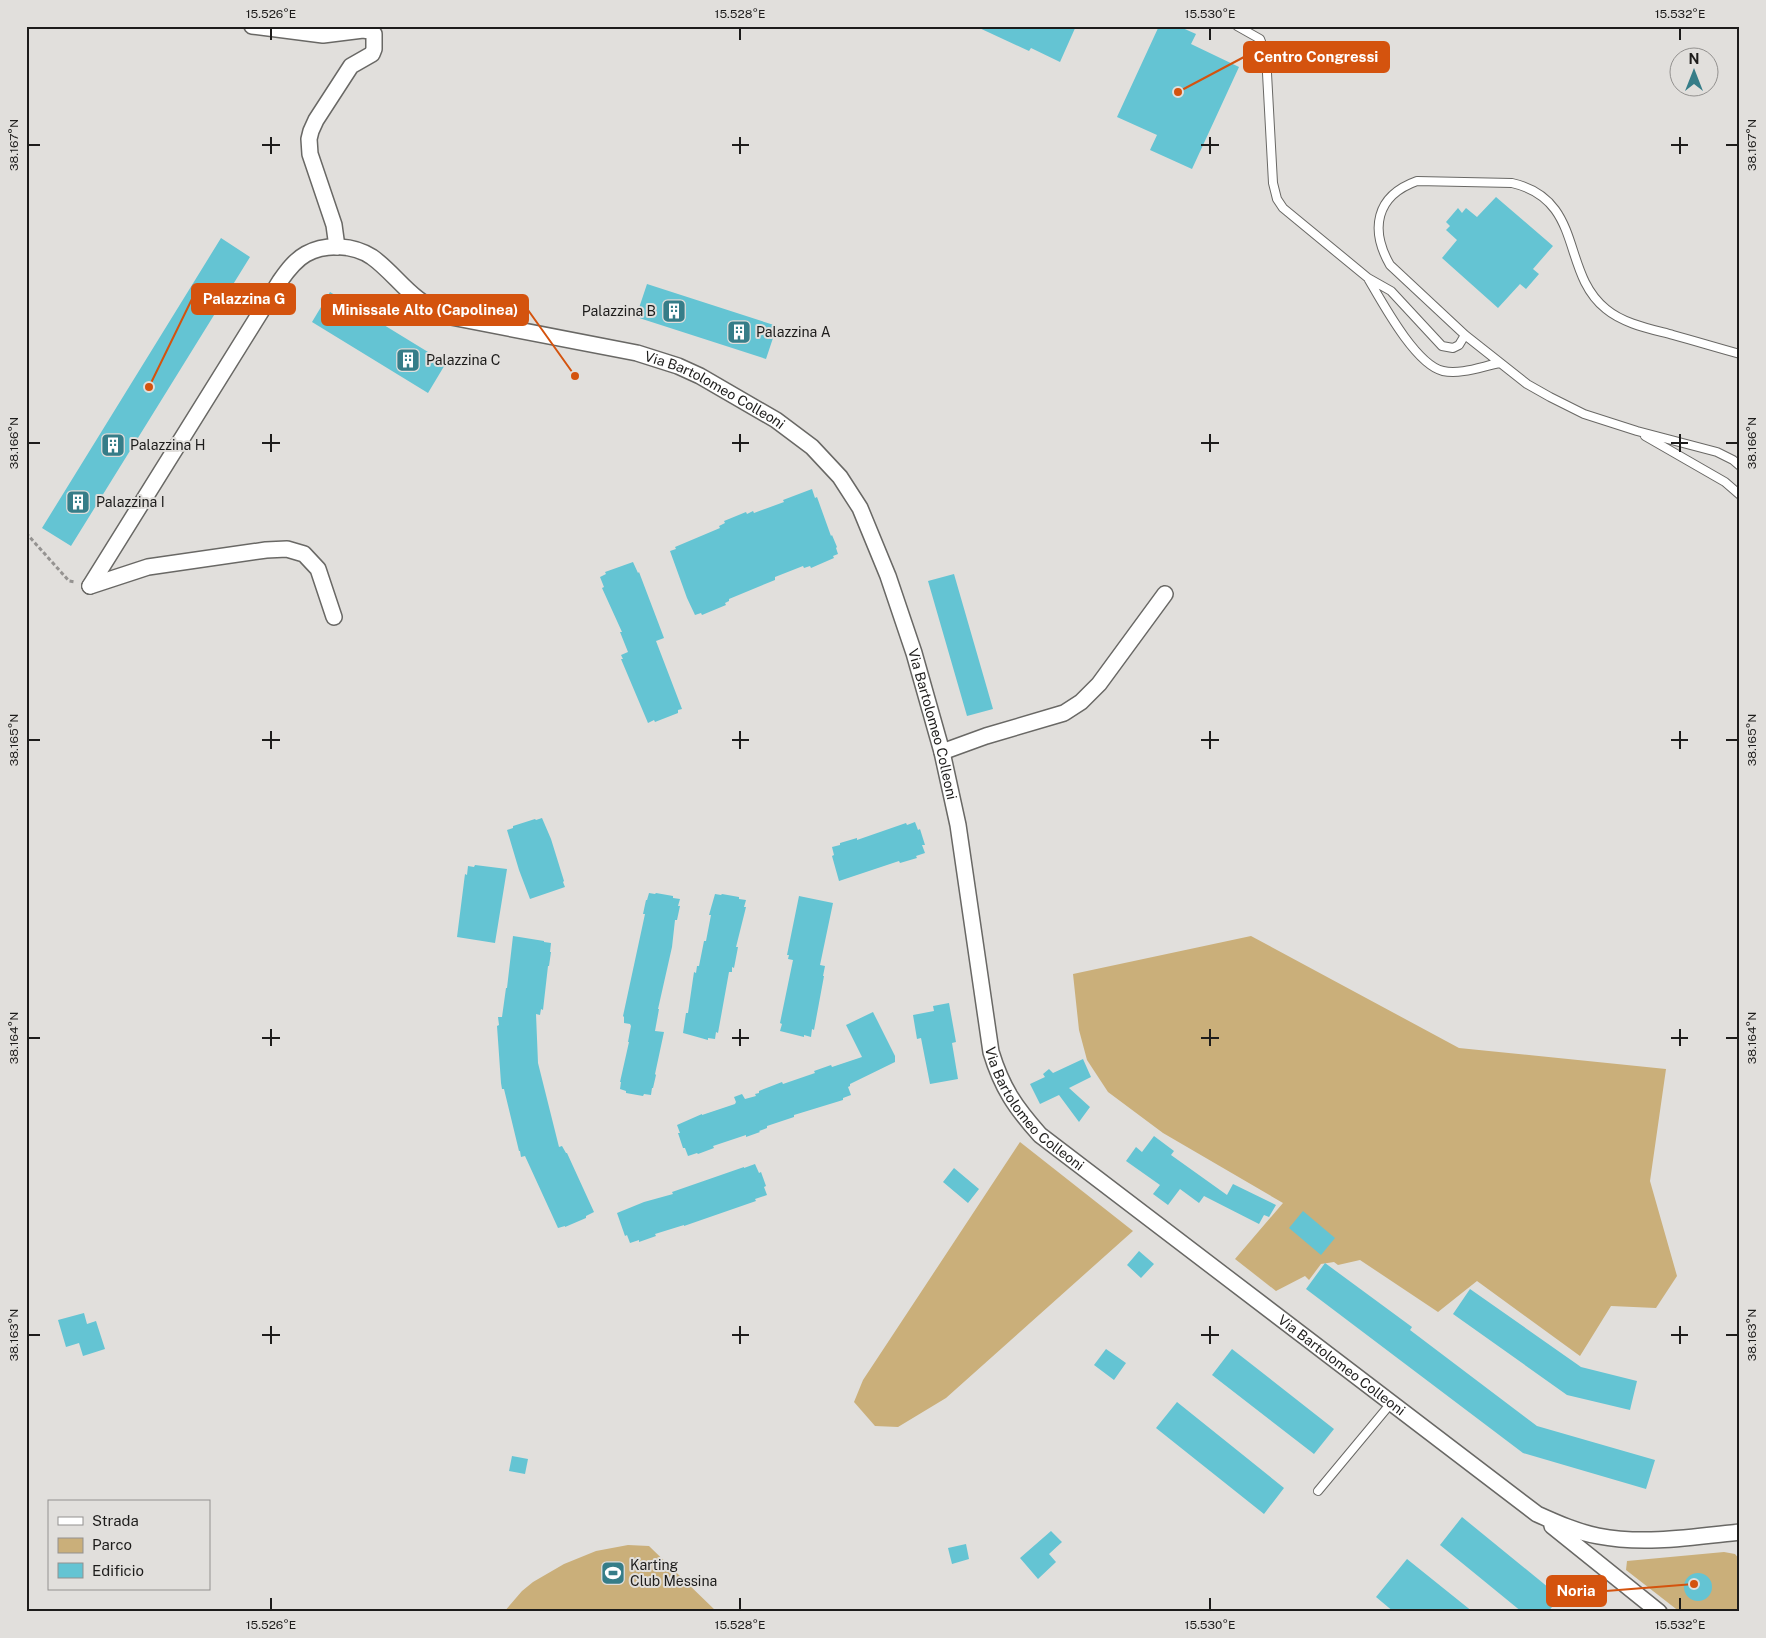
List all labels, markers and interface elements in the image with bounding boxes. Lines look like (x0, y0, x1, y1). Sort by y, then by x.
text: 15.526°E (246, 7, 296, 21)
text: 15.528°E (715, 7, 765, 21)
text: 15.530°E (1185, 7, 1235, 21)
text: 15.532°E (1655, 7, 1705, 21)
callout: Centro Congressi (1244, 42, 1389, 72)
text: Centro Congressi (1254, 48, 1378, 65)
north arrow (1668, 48, 1718, 98)
text: N (1689, 51, 1699, 67)
text: 38.167°N (7, 119, 21, 171)
text: 38.167°N (1745, 119, 1759, 171)
callout: Palazzina G (192, 284, 295, 314)
text: Palazzina G (203, 290, 285, 307)
callout: Minissale Alto (Capolinea) (322, 295, 528, 325)
building icon: Palazzina B (661, 298, 687, 324)
text: Minissale Alto (Capolinea) (332, 301, 518, 318)
place label: Palazzina B (582, 303, 656, 319)
building icon: Palazzina A (726, 319, 752, 345)
place label: Palazzina A (756, 324, 831, 340)
building icon: Palazzina C (395, 347, 421, 373)
street label: Via Bartolomeo Colleoni (643, 348, 788, 432)
place label: Palazzina C (426, 352, 500, 368)
text: 38.166°N (7, 417, 21, 469)
text: 38.166°N (1745, 417, 1759, 469)
building icon: Palazzina H (100, 432, 126, 458)
place label: Palazzina H (130, 437, 206, 453)
building icon: Palazzina I (65, 489, 91, 515)
place label: Palazzina I (96, 494, 165, 510)
street label: Via Bartolomeo Colleoni (905, 647, 960, 801)
text: 38.165°N (7, 714, 21, 766)
text: 38.165°N (1745, 714, 1759, 766)
text: 38.164°N (7, 1012, 21, 1064)
text: 38.164°N (1745, 1012, 1759, 1064)
street label: Via Bartolomeo Colleoni (982, 1046, 1087, 1174)
text: 38.163°N (7, 1309, 21, 1361)
text: 38.163°N (1745, 1309, 1759, 1361)
street label: Via Bartolomeo Colleoni (1275, 1311, 1408, 1419)
legend (48, 1500, 210, 1590)
text: Strada (92, 1512, 139, 1529)
text: Parco (92, 1536, 132, 1553)
place label: Karting Club Messina (630, 1557, 717, 1589)
sports icon: Karting Club Messina (600, 1560, 626, 1586)
text: Edificio (92, 1562, 144, 1579)
callout: Noria (1547, 1576, 1606, 1606)
text: Noria (1557, 1582, 1595, 1599)
text: 15.526°E (246, 1618, 296, 1632)
text: 15.528°E (715, 1618, 765, 1632)
text: 15.530°E (1185, 1618, 1235, 1632)
text: 15.532°E (1655, 1618, 1705, 1632)

